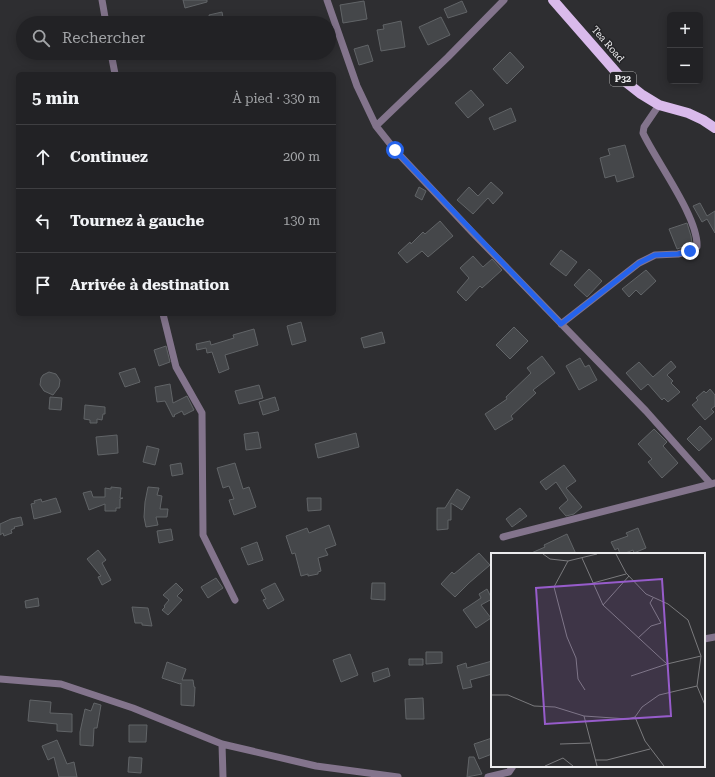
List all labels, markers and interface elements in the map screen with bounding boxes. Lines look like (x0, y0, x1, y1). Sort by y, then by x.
map controls (667, 12, 703, 84)
button: + (667, 12, 703, 48)
search box (16, 16, 336, 60)
street label: Tea Road (589, 24, 627, 65)
icon: search (30, 27, 52, 49)
text: Rechercher (62, 29, 145, 47)
button: − (667, 48, 703, 84)
road number: P32 (610, 72, 636, 86)
text: 5 min (32, 88, 79, 108)
text: À pied · 330 m (233, 91, 320, 106)
route start (386, 141, 404, 159)
icon: ahead (32, 146, 54, 168)
text: Continuez (70, 148, 148, 166)
text: 200 m (283, 149, 320, 164)
icon: left (32, 210, 54, 232)
text: Tournez à gauche (70, 212, 204, 230)
text: 130 m (283, 213, 320, 228)
route end (681, 242, 699, 260)
icon: arrive (32, 274, 54, 296)
text: Arrivée à destination (70, 276, 229, 294)
inset map (491, 553, 705, 767)

